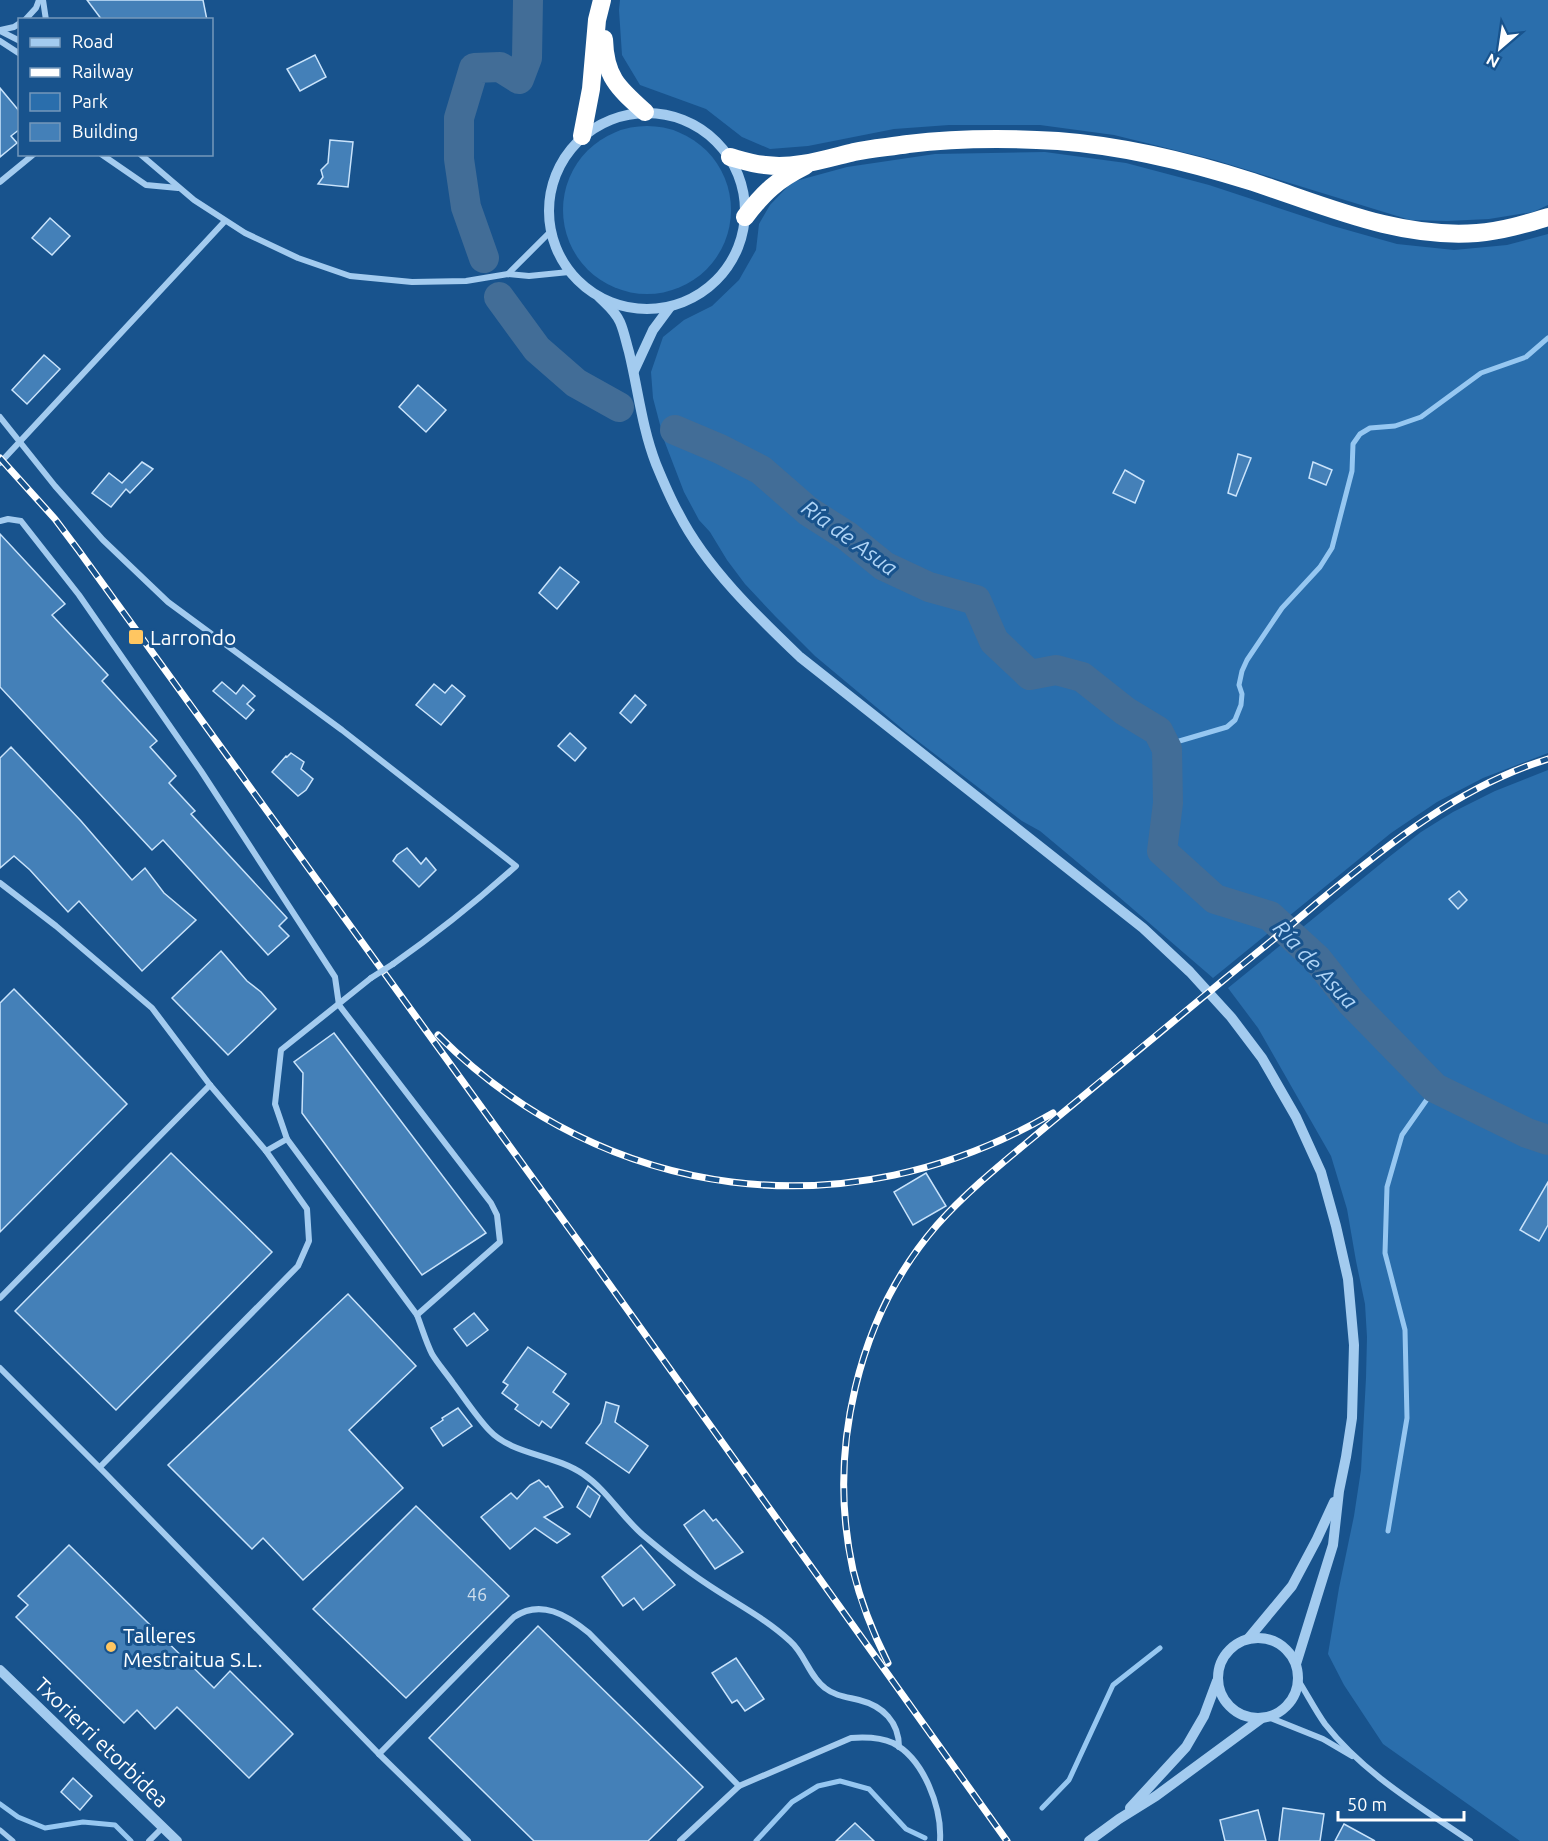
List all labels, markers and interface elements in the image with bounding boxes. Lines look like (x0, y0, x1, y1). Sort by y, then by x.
legend (18, 18, 213, 156)
north arrow (1470, 18, 1530, 78)
text: Road (72, 31, 114, 51)
text: N (1483, 50, 1502, 72)
text: Railway (72, 61, 134, 81)
text: Park (72, 91, 108, 111)
text: Building (72, 121, 138, 141)
water label: Ría de Asua (798, 494, 903, 580)
place label: Larrondo (150, 625, 236, 649)
marker: Larrondo (127, 628, 145, 646)
water label: Ría de Asua (1269, 915, 1363, 1013)
house number: 46 (467, 1584, 487, 1604)
place label: Talleres Mestraitua S.L. (123, 1623, 263, 1671)
marker: Talleres Mestraitua S.L. (104, 1640, 118, 1654)
street label: Txorierri etorbidea (30, 1672, 174, 1812)
scale bar (1338, 1784, 1464, 1822)
text: 50 m (1347, 1794, 1387, 1814)

